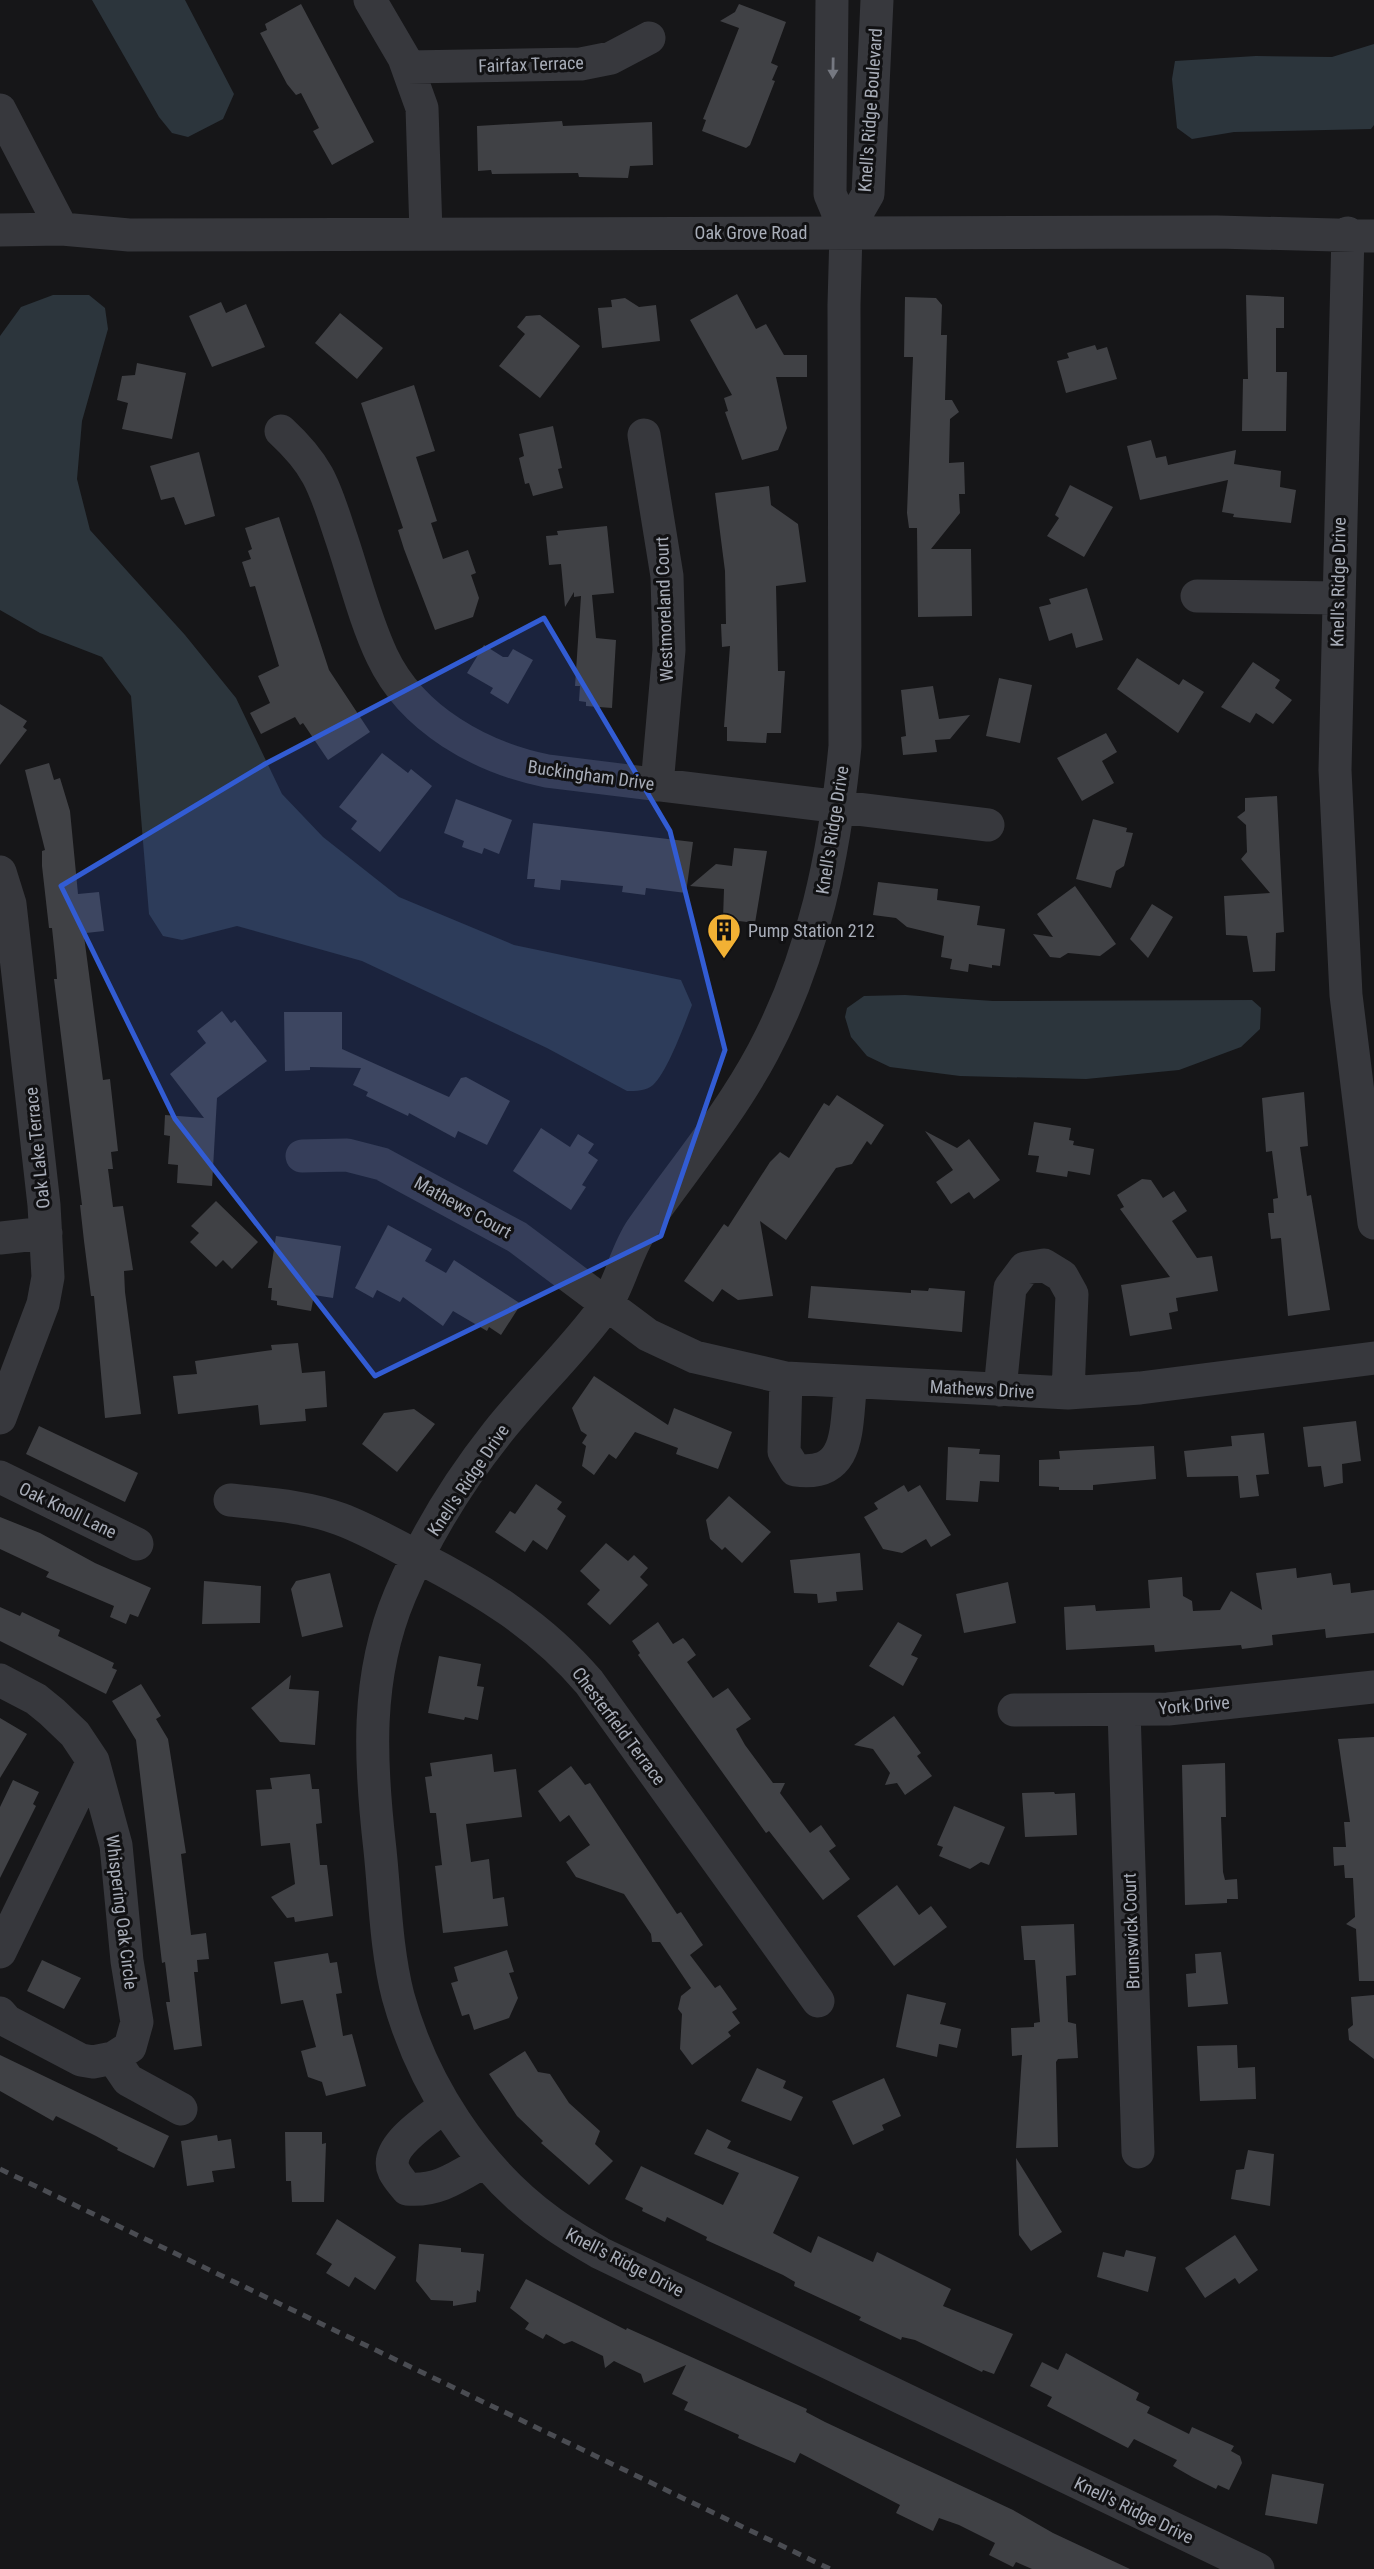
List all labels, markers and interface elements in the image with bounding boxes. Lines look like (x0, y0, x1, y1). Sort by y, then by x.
street label: Knell's Ridge Boulevard (854, 27, 886, 193)
street label: Fairfax Terrace (478, 52, 584, 76)
one-way arrow (827, 57, 839, 79)
street label: Oak Grove Road (695, 222, 807, 243)
street label: Knell's Ridge Drive (1326, 517, 1350, 647)
street label: Westmoreland Court (651, 536, 677, 682)
street label: Buckingham Drive (526, 756, 656, 794)
street label: Knell's Ridge Drive (811, 764, 853, 896)
building icon: Pump Station 212 (705, 911, 743, 960)
place label: Pump Station 212 (748, 920, 875, 941)
street label: Oak Lake Terrace (20, 1086, 54, 1210)
street label: Mathews Court (411, 1172, 515, 1242)
street label: Mathews Drive (929, 1376, 1035, 1402)
street label: Knell's Ridge Drive (423, 1420, 513, 1540)
street label: Oak Knoll Lane (16, 1477, 120, 1543)
street label: Chesterfield Terrace (568, 1663, 670, 1789)
street label: York Drive (1157, 1691, 1231, 1719)
street label: Whispering Oak Circle (102, 1833, 142, 1991)
street label: Brunswick Court (1118, 1872, 1144, 1990)
street label: Knell's Ridge Drive (562, 2223, 688, 2301)
street label: Knell's Ridge Drive (1071, 2472, 1197, 2548)

